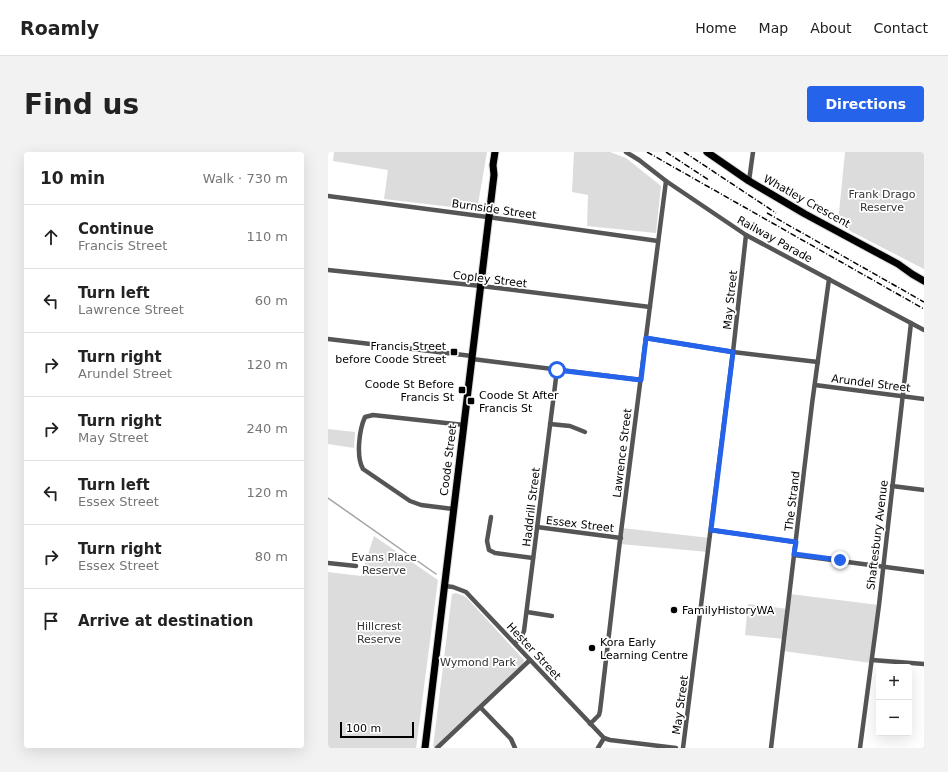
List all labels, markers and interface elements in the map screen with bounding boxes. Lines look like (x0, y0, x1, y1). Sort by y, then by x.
text: Roamly (20, 17, 99, 39)
text: Home (695, 20, 737, 36)
text: Map (759, 20, 788, 36)
text: About (810, 20, 852, 36)
text: Contact (874, 20, 928, 36)
button: Directions (807, 86, 924, 122)
text: Find us (24, 88, 139, 121)
text: 10 min (40, 168, 105, 188)
text: Walk · 730 m (203, 171, 288, 186)
street label: Whatley Crescent (761, 172, 853, 231)
park label: Frank Drago Reserve (848, 188, 916, 214)
street label: Burnside Street (451, 197, 538, 222)
street label: Railway Parade (735, 213, 815, 266)
text: Continue (78, 220, 154, 238)
icon: ahead (40, 226, 62, 248)
text: 110 m (246, 229, 288, 244)
text: Francis Street (78, 238, 167, 253)
street label: Copley Street (452, 268, 528, 291)
street label: May Street (721, 269, 740, 330)
text: Turn left (78, 284, 150, 302)
icon: left (40, 290, 62, 312)
text: 60 m (255, 293, 288, 308)
text: Lawrence Street (78, 302, 184, 317)
place label: Francis Street before Coode Street (335, 340, 447, 366)
marker: Francis Street before Coode Street (449, 347, 459, 357)
text: Turn right (78, 348, 162, 366)
icon: right (40, 354, 62, 376)
text: 120 m (246, 357, 288, 372)
route start (548, 361, 566, 379)
text: Arundel Street (78, 366, 172, 381)
street label: Arundel Street (831, 372, 912, 395)
place label: Coode St Before Francis St (365, 378, 455, 404)
marker: Coode St Before Francis St (457, 385, 467, 395)
place label: Coode St After Francis St (479, 389, 559, 415)
marker: Coode St After Francis St (466, 396, 476, 406)
street label: Lawrence Street (611, 407, 634, 498)
text: Turn right (78, 412, 162, 430)
icon: right (40, 418, 62, 440)
text: 240 m (246, 421, 288, 436)
street label: Coode Street (438, 423, 459, 496)
text: May Street (78, 430, 149, 445)
street label: Haddrill Street (520, 466, 543, 547)
street label: The Strand (782, 470, 803, 533)
text: Turn left (78, 476, 150, 494)
street label: Shaftesbury Avenue (864, 479, 891, 591)
icon: left (40, 482, 62, 504)
text: 120 m (246, 485, 288, 500)
text: Essex Street (78, 494, 159, 509)
street label: Essex Street (545, 514, 615, 535)
text: Turn right (78, 540, 162, 558)
icon: right (40, 546, 62, 568)
text: 80 m (255, 549, 288, 564)
park label: Evans Place Reserve (351, 551, 417, 577)
route end (831, 551, 849, 569)
text: Essex Street (78, 558, 159, 573)
place label: FamilyHistoryWA (682, 604, 775, 617)
marker: FamilyHistoryWA (669, 605, 679, 615)
icon: arrive (40, 610, 62, 632)
text: Arrive at destination (78, 612, 253, 630)
park label: Hillcrest Reserve (357, 620, 402, 646)
street label: Hester Street (504, 620, 564, 683)
place label: Kora Early Learning Centre (600, 636, 688, 662)
marker: Kora Early Learning Centre (587, 643, 597, 653)
park label: Wymond Park (440, 656, 517, 669)
map controls (876, 664, 912, 736)
button: + (876, 664, 912, 700)
street label: May Street (670, 674, 691, 736)
button: − (876, 700, 912, 736)
scale bar (340, 720, 414, 739)
text: 100 m (346, 722, 381, 735)

